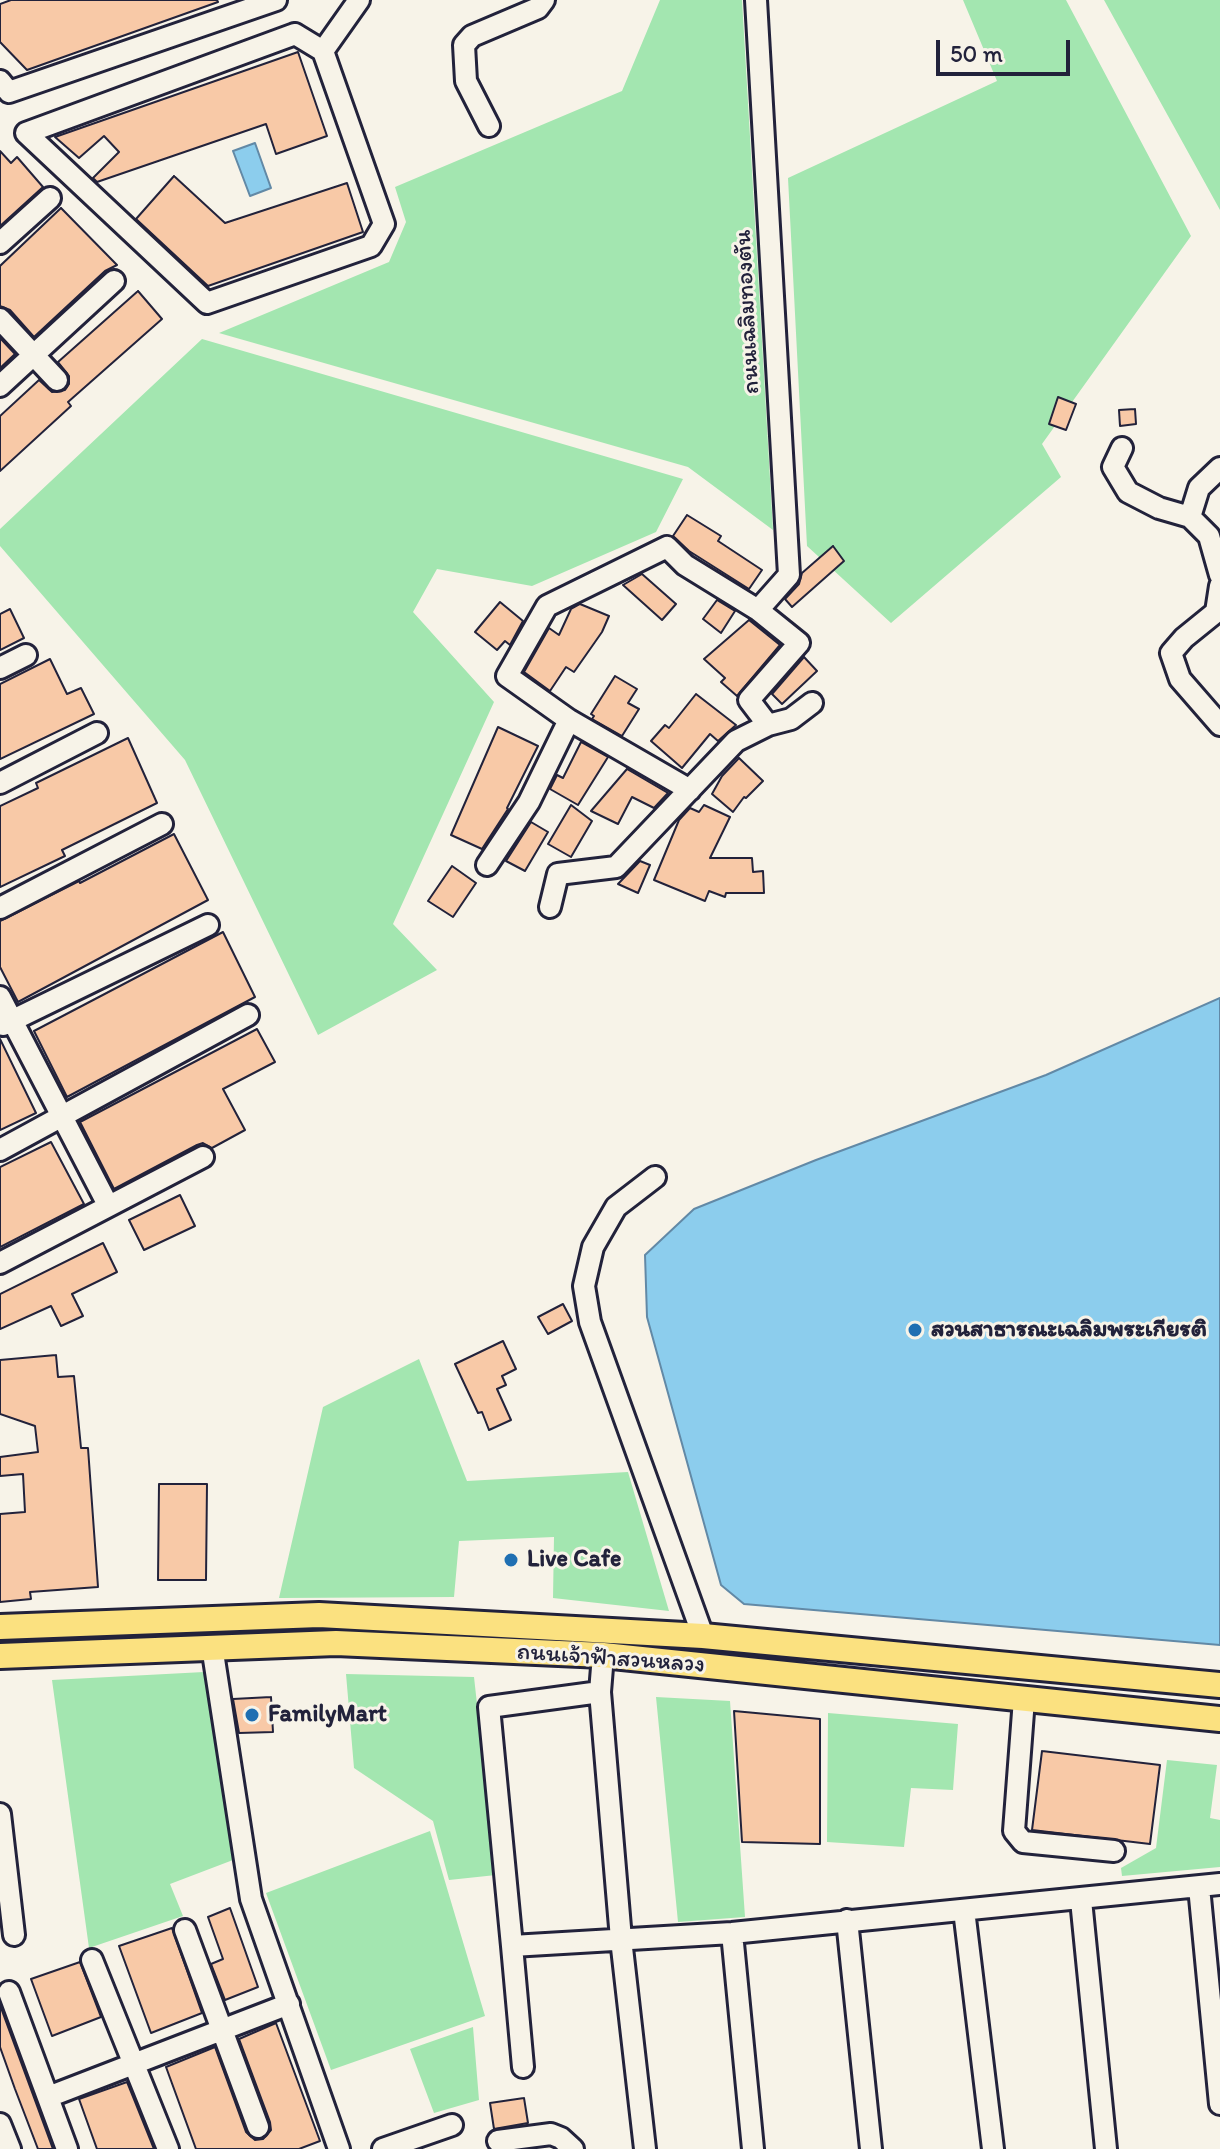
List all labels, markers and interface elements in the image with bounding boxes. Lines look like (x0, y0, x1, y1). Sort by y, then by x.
scale bar (940, 24, 1074, 74)
text: 50 m (950, 39, 1003, 68)
street label: ถนนเฉลิมทองตัน (729, 229, 767, 395)
place label: สวนสาธารณะเฉลิมพระเกียรติ (931, 1316, 1207, 1344)
marker: สวนสาธารณะเฉลิมพระเกียรติ (906, 1321, 924, 1339)
place label: Live Cafe (527, 1546, 621, 1574)
marker: Live Cafe (502, 1551, 520, 1569)
street label: ถนนเจ้าฟ้าสวนหลวง (516, 1638, 706, 1680)
place label: FamilyMart (268, 1701, 387, 1729)
marker: FamilyMart (243, 1706, 261, 1724)

